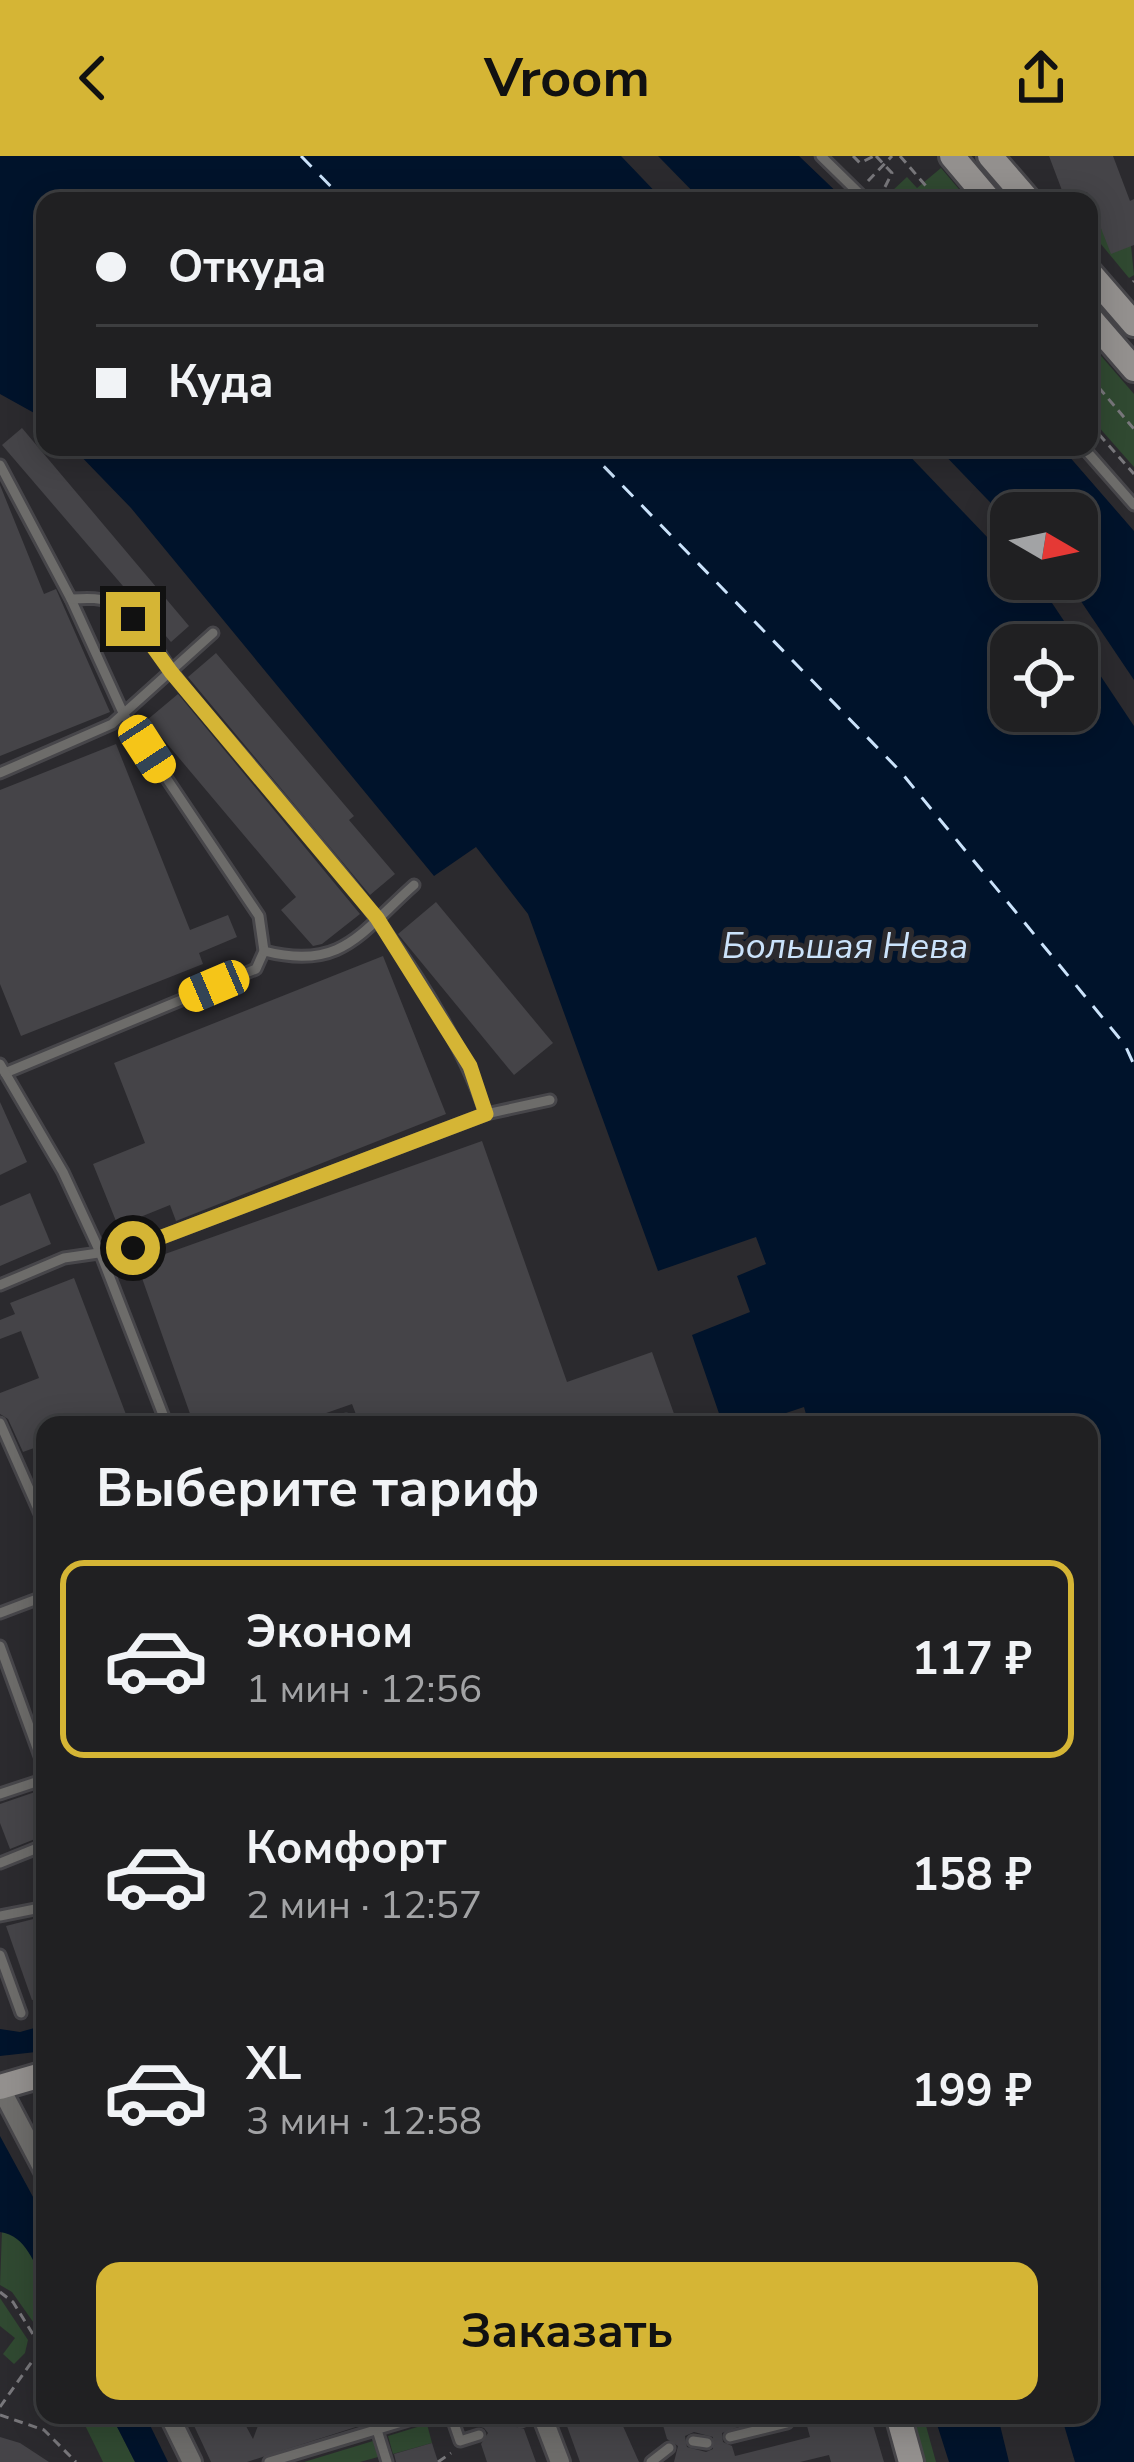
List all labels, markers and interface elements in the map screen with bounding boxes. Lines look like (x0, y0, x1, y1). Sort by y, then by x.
text: Vroom (484, 41, 650, 115)
icon: back (60, 45, 126, 111)
icon: share (1008, 45, 1074, 111)
text: Откуда (168, 237, 326, 298)
text: Куда (168, 352, 274, 413)
north arrow (990, 492, 1098, 600)
map controls (990, 492, 1098, 732)
route end (106, 592, 160, 646)
button: locate (990, 624, 1098, 732)
car (112, 709, 182, 789)
water label: Большая Нева (722, 922, 968, 971)
car (174, 955, 254, 1017)
route start (106, 1221, 160, 1275)
text: Выберите тариф (96, 1451, 539, 1525)
text: Эконом (246, 1602, 413, 1663)
icon: car (102, 1605, 210, 1713)
text: 117 ₽ (912, 1629, 1032, 1690)
text: 1 мин · 12:56 (246, 1663, 482, 1716)
text: Комфорт (246, 1818, 447, 1879)
icon: car (102, 1821, 210, 1929)
text: 158 ₽ (912, 1845, 1032, 1906)
text: 2 мин · 12:57 (246, 1879, 482, 1932)
text: XL (246, 2034, 302, 2095)
icon: car (102, 2037, 210, 2145)
text: 199 ₽ (912, 2061, 1032, 2122)
text: 3 мин · 12:58 (246, 2095, 482, 2148)
button: Заказать (96, 2262, 1038, 2400)

